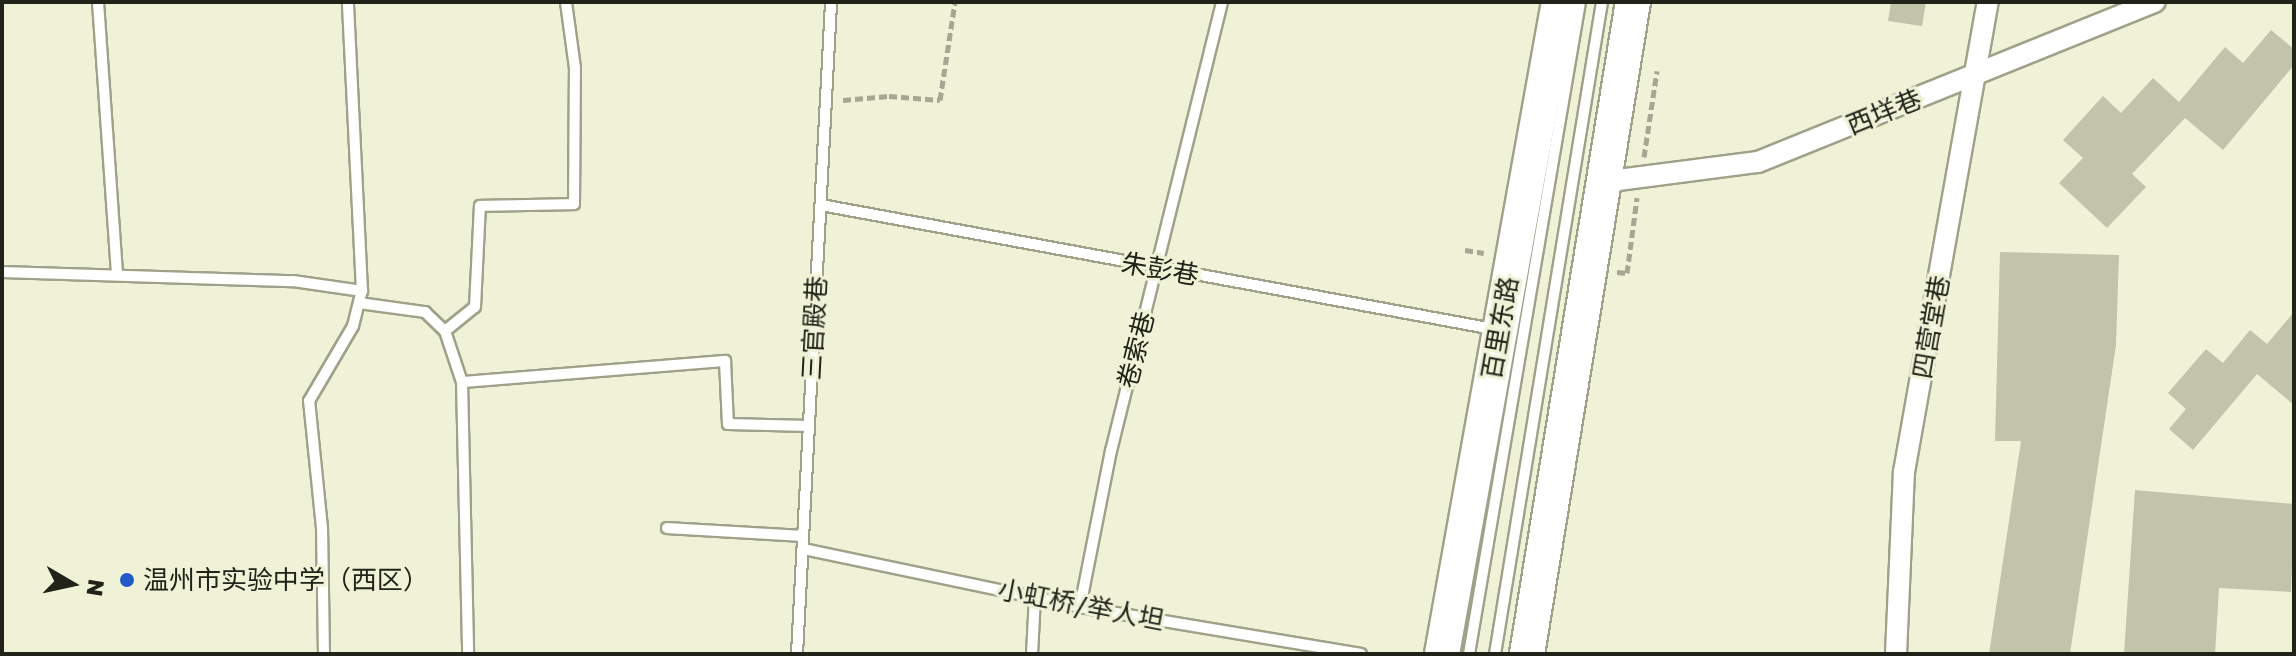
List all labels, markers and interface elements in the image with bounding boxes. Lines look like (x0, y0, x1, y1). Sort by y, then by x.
street label: 西垟巷 (1842, 83, 1926, 141)
street label: 朱彭巷 (1119, 247, 1201, 291)
street label: 四营堂巷 (1907, 273, 1955, 381)
street label: 百里东路 (1476, 274, 1524, 382)
street label: 三官殿巷 (796, 275, 832, 381)
street label: 卷索巷 (1111, 308, 1161, 392)
north arrow (32, 544, 112, 624)
place label: 温州市实验中学（西区） (143, 564, 429, 596)
marker: 温州市实验中学（西区） (118, 571, 136, 589)
street label: 小虹桥/举人坦 (995, 574, 1167, 636)
text: N (82, 577, 111, 598)

